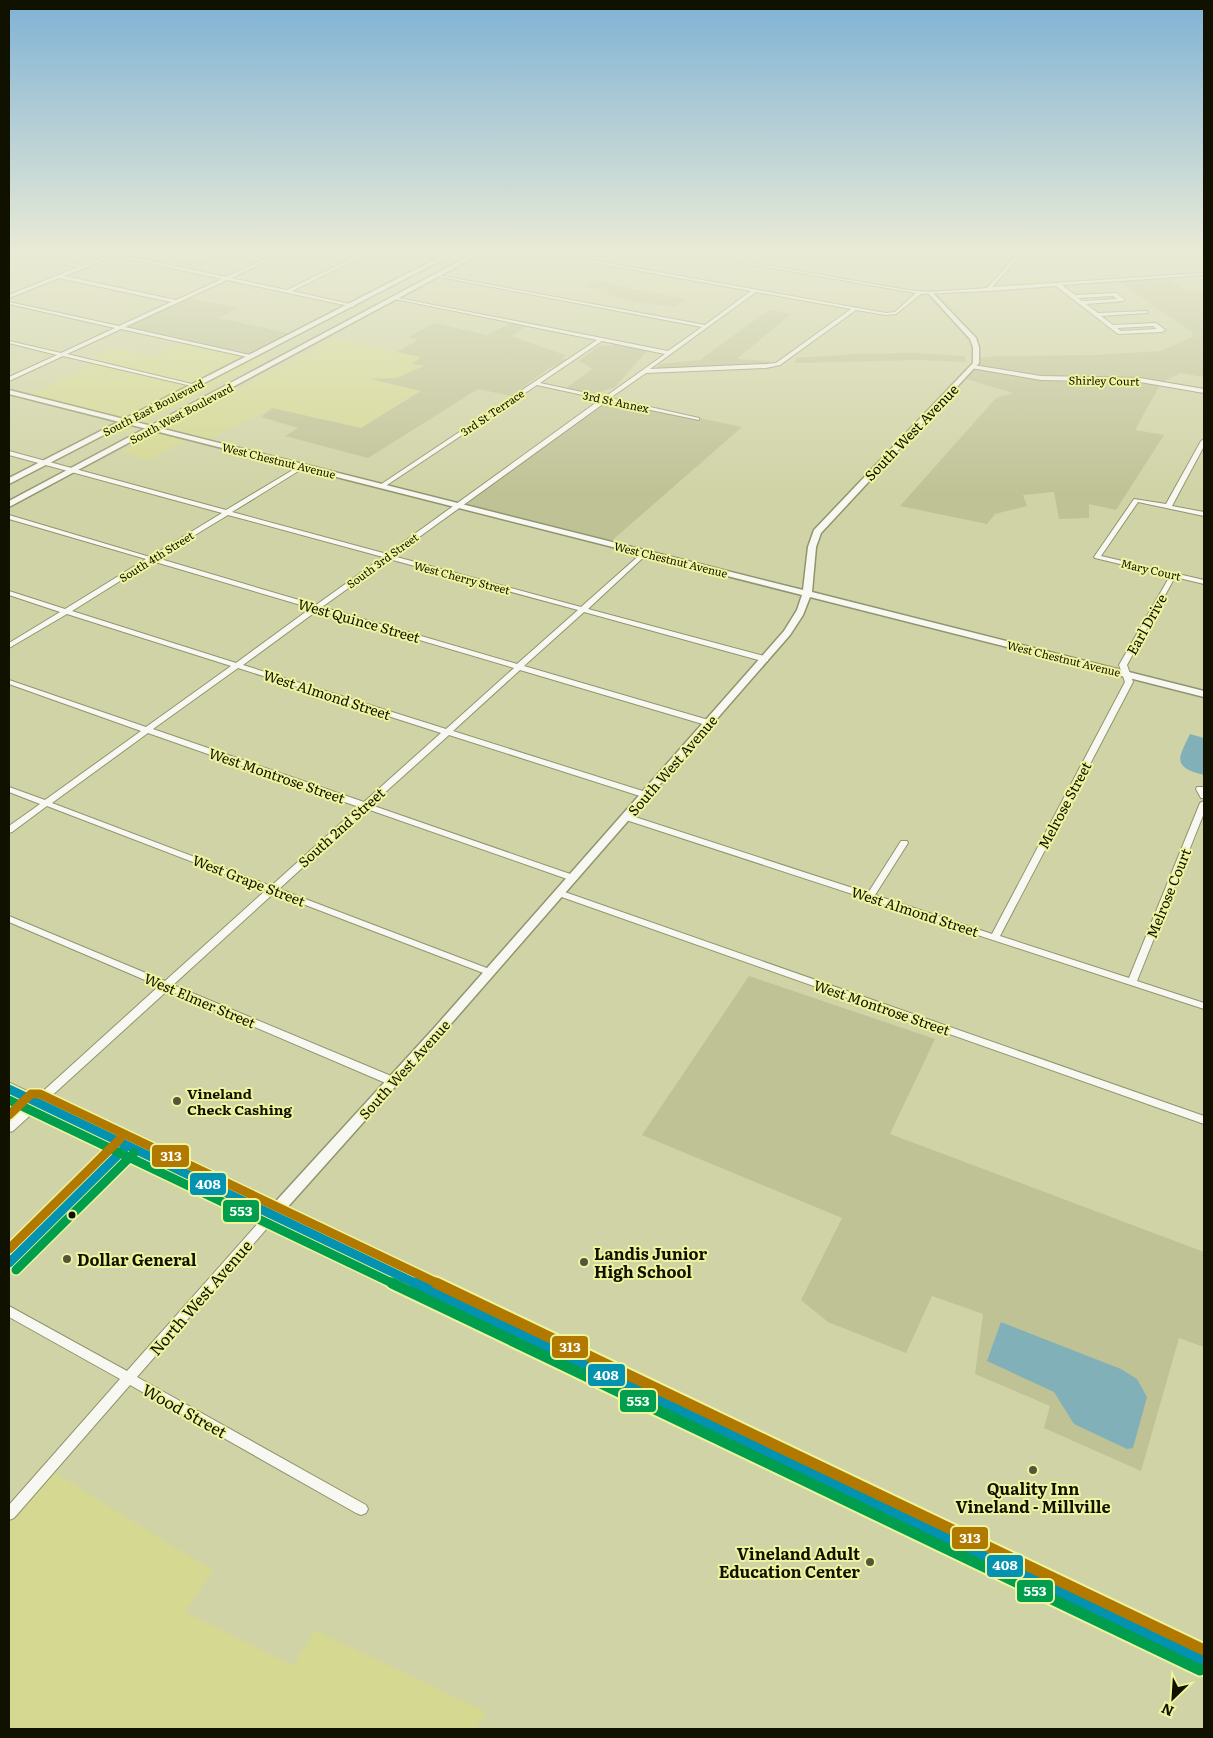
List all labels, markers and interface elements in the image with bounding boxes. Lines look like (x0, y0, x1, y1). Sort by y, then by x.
street label: Shirley Court (1068, 371, 1140, 389)
street label: South East Boulevard (100, 374, 207, 439)
street label: South West Boulevard (126, 379, 236, 447)
street label: South West Avenue (859, 379, 963, 485)
street label: 3rd St Terrace (457, 385, 527, 439)
street label: 3rd St Annex (581, 386, 651, 416)
street label: West Chestnut Avenue (221, 438, 338, 482)
street label: South 4th Street (116, 526, 197, 585)
street label: South 3rd Street (343, 528, 422, 591)
street label: West Chestnut Avenue (613, 537, 730, 581)
street label: Mary Court (1119, 554, 1183, 584)
street label: West Cherry Street (412, 556, 512, 598)
street label: Earl Drive (1121, 590, 1171, 658)
street label: West Quince Street (296, 593, 423, 647)
street label: West Chestnut Avenue (1006, 636, 1123, 680)
street label: West Almond Street (261, 664, 394, 724)
street label: South West Avenue (623, 710, 721, 820)
street label: West Montrose Street (206, 742, 348, 808)
street label: Melrose Street (1033, 757, 1096, 852)
street label: South 2nd Street (293, 782, 389, 871)
street label: Melrose Court (1141, 845, 1195, 941)
street label: West Grape Street (190, 849, 308, 911)
street label: West Almond Street (849, 881, 982, 941)
street label: West Elmer Street (141, 967, 259, 1033)
street label: West Montrose Street (811, 974, 953, 1040)
street label: South West Avenue (354, 1015, 454, 1123)
place label: Vineland Check Cashing (187, 1083, 293, 1119)
marker: Vineland Check Cashing (171, 1095, 183, 1107)
line badge: 313 (151, 1144, 190, 1168)
text: 313 (160, 1145, 182, 1165)
line badge: 408 (189, 1172, 227, 1196)
text: 408 (195, 1173, 221, 1193)
line badge: 553 (222, 1199, 260, 1223)
text: 553 (230, 1200, 253, 1220)
unlabelled marker (67, 1210, 77, 1220)
street label: North West Avenue (143, 1234, 257, 1360)
place label: Landis Junior High School (594, 1241, 707, 1283)
place label: Dollar General (77, 1247, 197, 1271)
marker: Dollar General (61, 1253, 73, 1265)
marker: Landis Junior High School (578, 1256, 590, 1268)
line badge: 313 (551, 1335, 589, 1359)
text: 313 (559, 1336, 581, 1356)
line badge: 408 (587, 1363, 626, 1387)
text: 408 (593, 1364, 619, 1384)
street label: Wood Street (138, 1377, 232, 1443)
line badge: 553 (619, 1389, 657, 1413)
text: 553 (627, 1390, 650, 1410)
marker: Quality Inn Vineland - Millville (1027, 1464, 1039, 1476)
place label: Quality Inn Vineland - Millville (955, 1476, 1111, 1518)
line badge: 313 (951, 1526, 989, 1550)
text: 313 (959, 1527, 981, 1547)
place label: Vineland Adult Education Center (719, 1541, 860, 1583)
line badge: 408 (986, 1554, 1024, 1578)
text: 408 (992, 1554, 1018, 1574)
marker: Vineland Adult Education Center (864, 1556, 876, 1568)
line badge: 553 (1016, 1579, 1054, 1603)
text: 553 (1024, 1580, 1047, 1600)
north arrow (1148, 1673, 1198, 1723)
text: N (1157, 1699, 1177, 1722)

